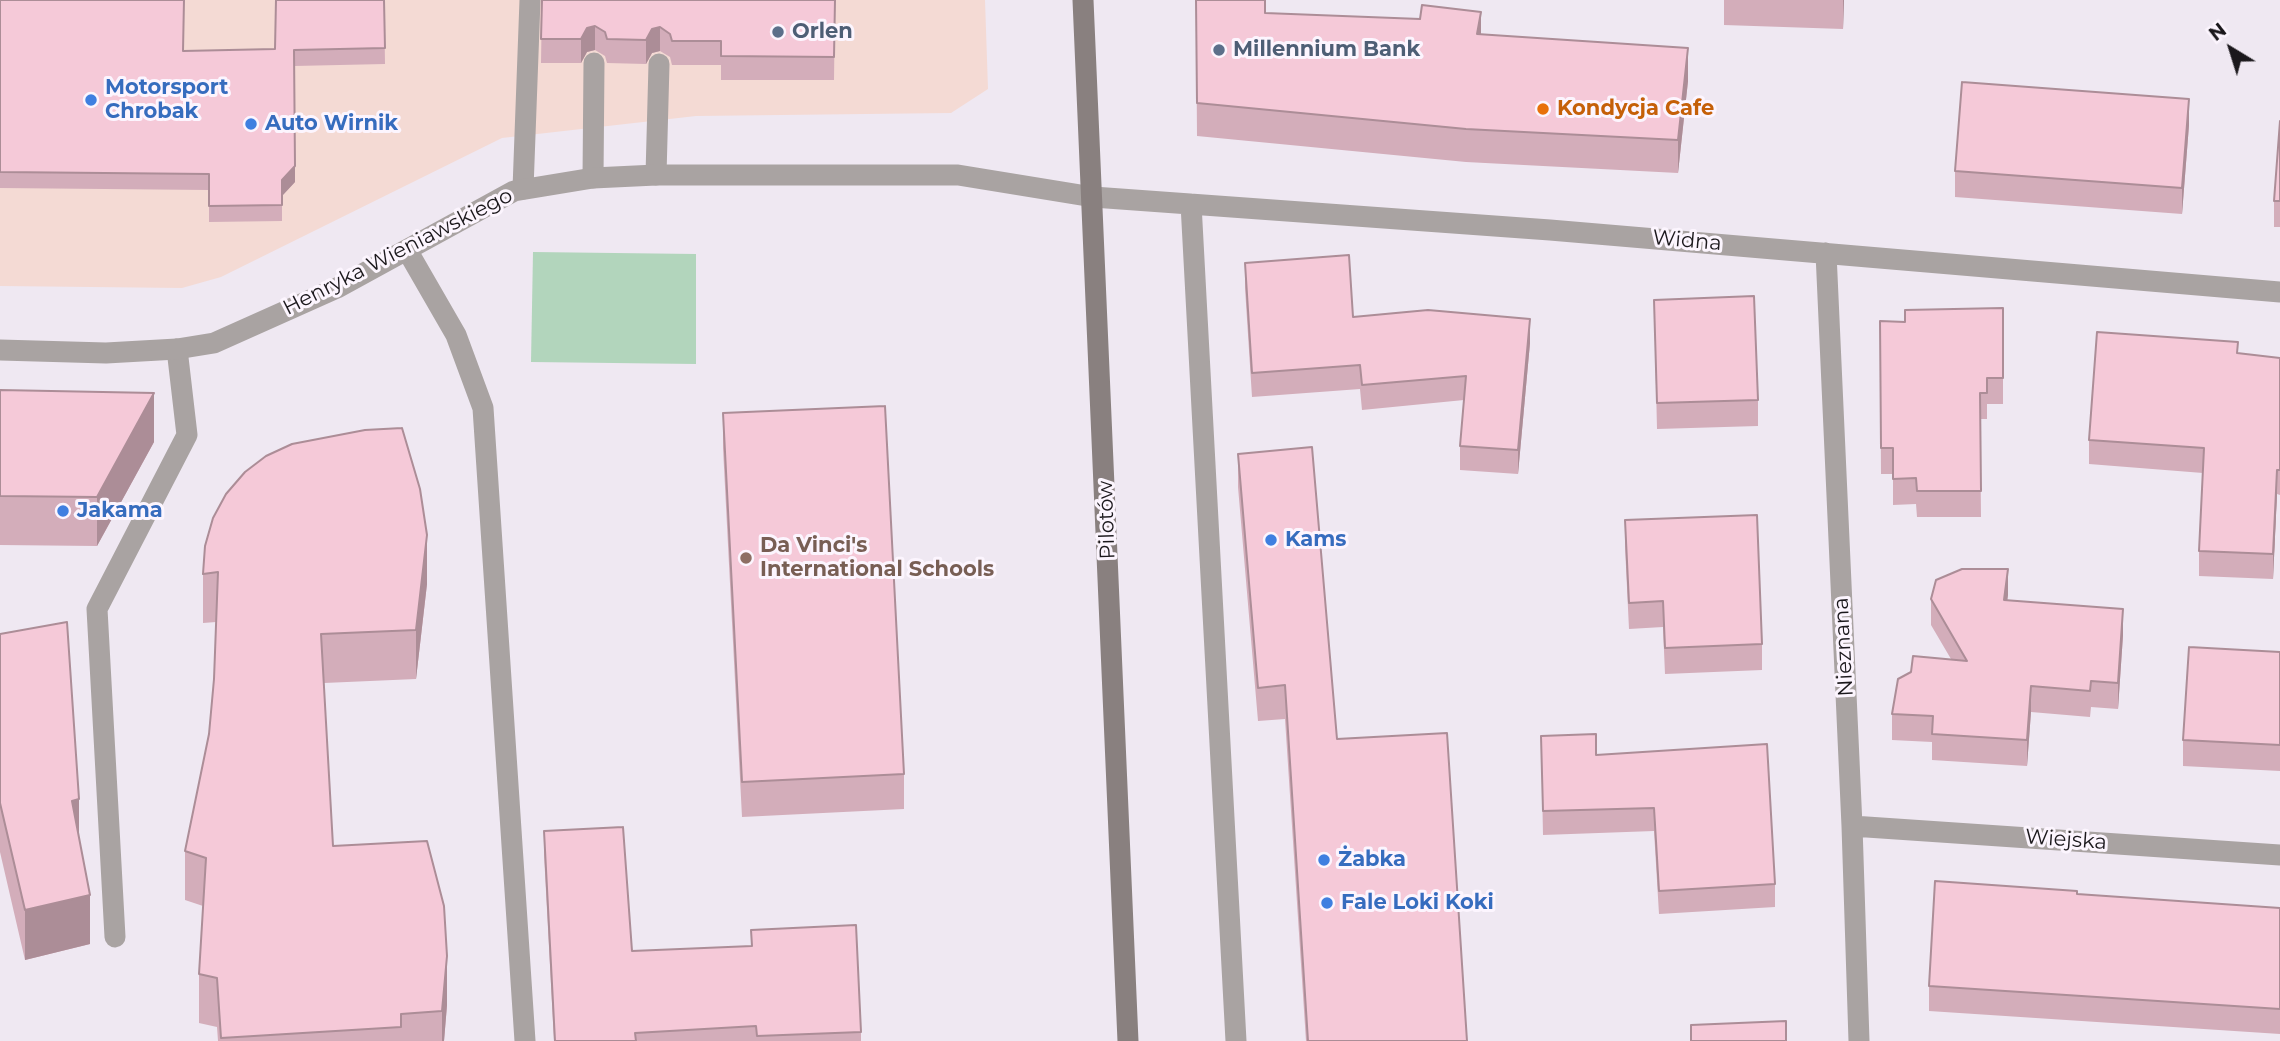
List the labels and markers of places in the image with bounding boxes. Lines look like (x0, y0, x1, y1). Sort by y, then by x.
place label: Orlen (792, 19, 853, 45)
marker: Orlen (770, 24, 786, 40)
place label: Millennium Bank (1233, 37, 1420, 63)
marker: Millennium Bank (1211, 42, 1227, 58)
place label: Motorsport Chrobak (105, 75, 228, 125)
marker: Motorsport Chrobak (83, 92, 99, 108)
place label: Kondycja Cafe (1557, 96, 1714, 122)
marker: Kondycja Cafe (1535, 101, 1551, 117)
place label: Auto Wirnik (265, 111, 398, 137)
marker: Auto Wirnik (243, 116, 259, 132)
place label: Jakama (77, 498, 163, 524)
marker: Jakama (55, 503, 71, 519)
place label: Kams (1285, 527, 1346, 553)
marker: Kams (1263, 532, 1279, 548)
place label: Da Vinci's International Schools (760, 533, 994, 583)
marker: Da Vinci's International Schools (738, 550, 754, 566)
place label: Żabka (1338, 847, 1406, 873)
marker: Żabka (1316, 852, 1332, 868)
place label: Fale Loki Koki (1341, 890, 1494, 916)
marker: Fale Loki Koki (1319, 895, 1335, 911)

